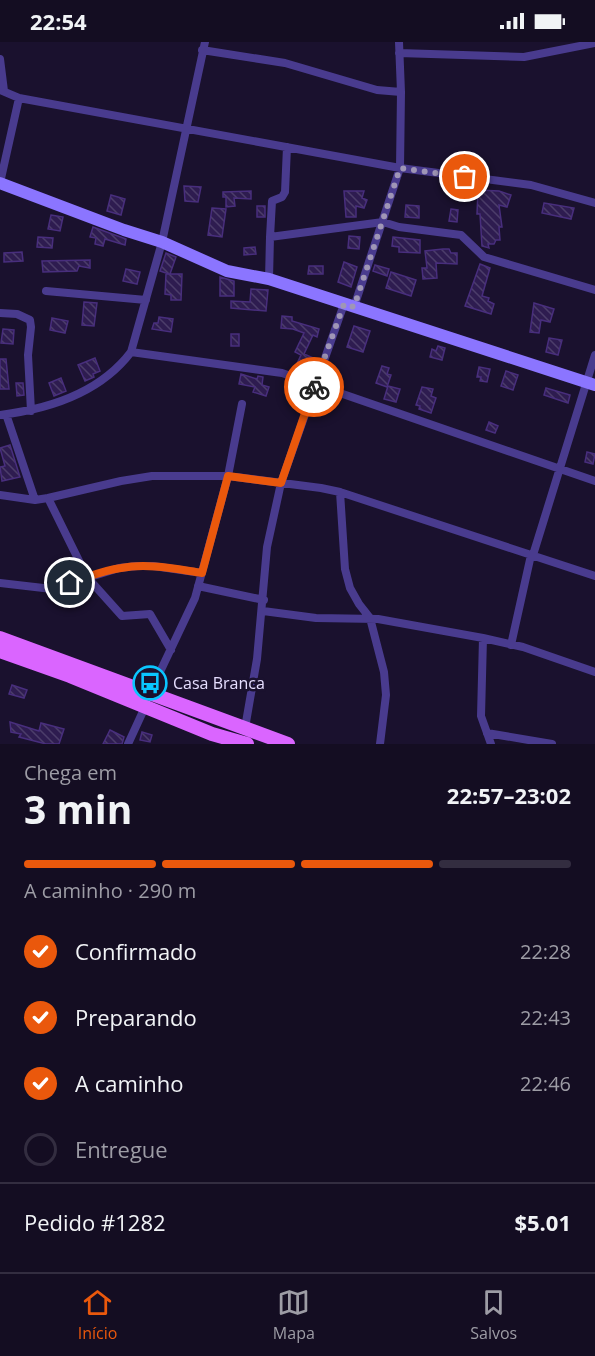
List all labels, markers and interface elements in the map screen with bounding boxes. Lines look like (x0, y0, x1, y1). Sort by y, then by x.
text: 22:54 (30, 6, 87, 36)
pin (439, 151, 490, 202)
icon: bag (448, 160, 481, 193)
courier (284, 357, 344, 417)
icon: bike (298, 371, 331, 404)
pin (44, 557, 95, 608)
icon: home (53, 566, 86, 599)
bus stop icon: Casa Branca (132, 665, 168, 701)
place label: Casa Branca (173, 672, 265, 694)
text: Chega em (24, 759, 117, 786)
text: 22:57–23:02 (447, 780, 571, 810)
text: 3 min (24, 782, 132, 835)
text: A caminho · 290 m (24, 877, 196, 904)
icon: check (24, 935, 57, 968)
text: Confirmado (75, 936, 197, 966)
text: 22:28 (520, 938, 571, 965)
icon: check (24, 1001, 57, 1034)
text: Preparando (75, 1002, 197, 1032)
text: 22:43 (520, 1004, 571, 1031)
icon: check (24, 1067, 57, 1100)
text: A caminho (75, 1068, 184, 1098)
text: 22:46 (520, 1070, 571, 1097)
text: Entregue (75, 1134, 168, 1164)
text: Pedido #1282 (24, 1207, 166, 1237)
text: $5.01 (514, 1207, 571, 1237)
tab: Início (78, 1286, 117, 1344)
tab: Mapa (273, 1286, 315, 1344)
tab: Salvos (470, 1286, 517, 1344)

